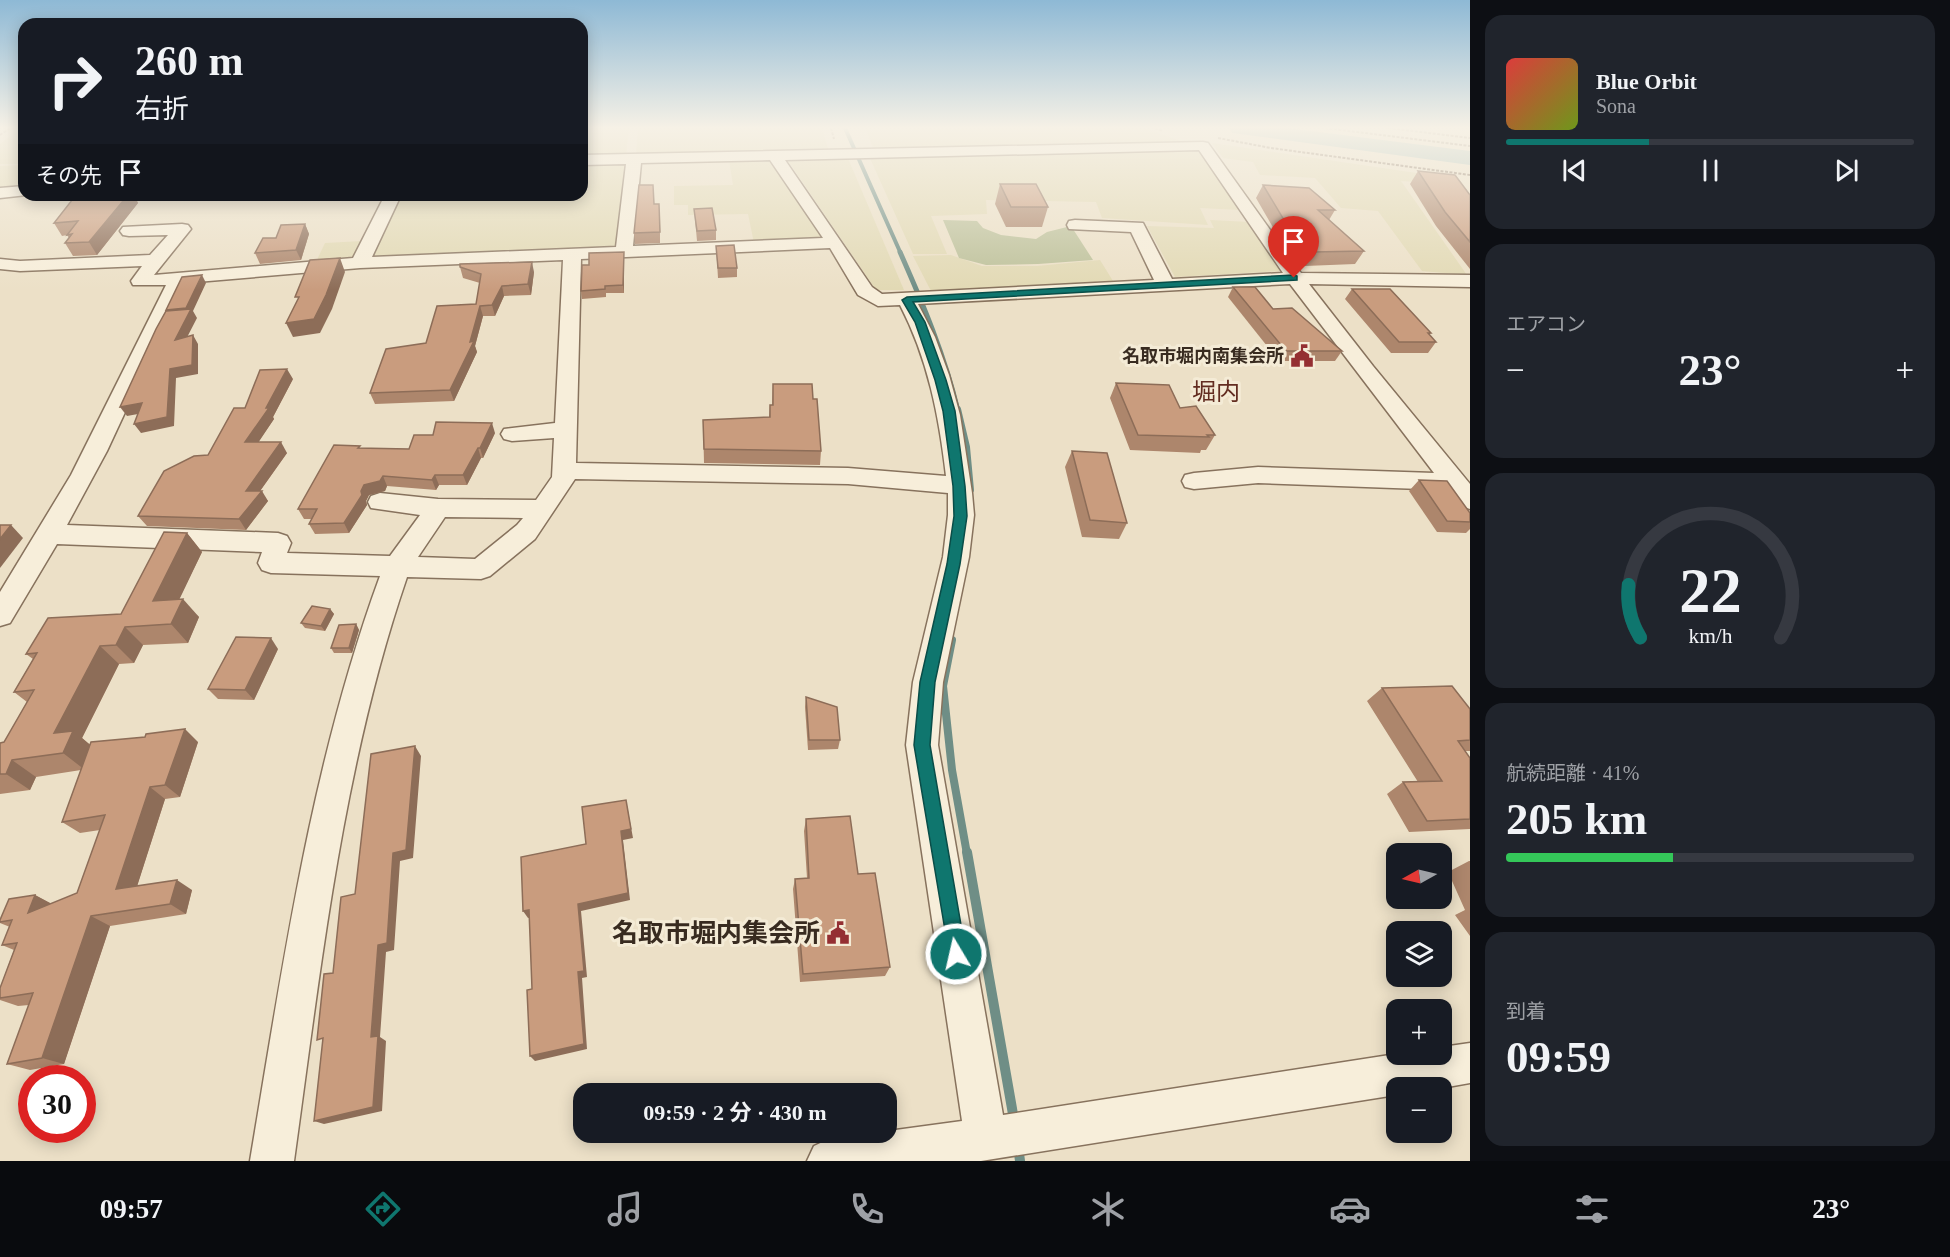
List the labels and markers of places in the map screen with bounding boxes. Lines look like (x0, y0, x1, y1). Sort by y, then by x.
pin (1268, 216, 1319, 278)
public building icon: 名取市堀内南集会所 (1289, 343, 1315, 369)
place label: 名取市堀内南集会所 (1122, 346, 1284, 366)
place label: 名取市堀内集会所 (612, 919, 820, 948)
public building icon: 名取市堀内集会所 (825, 920, 851, 946)

